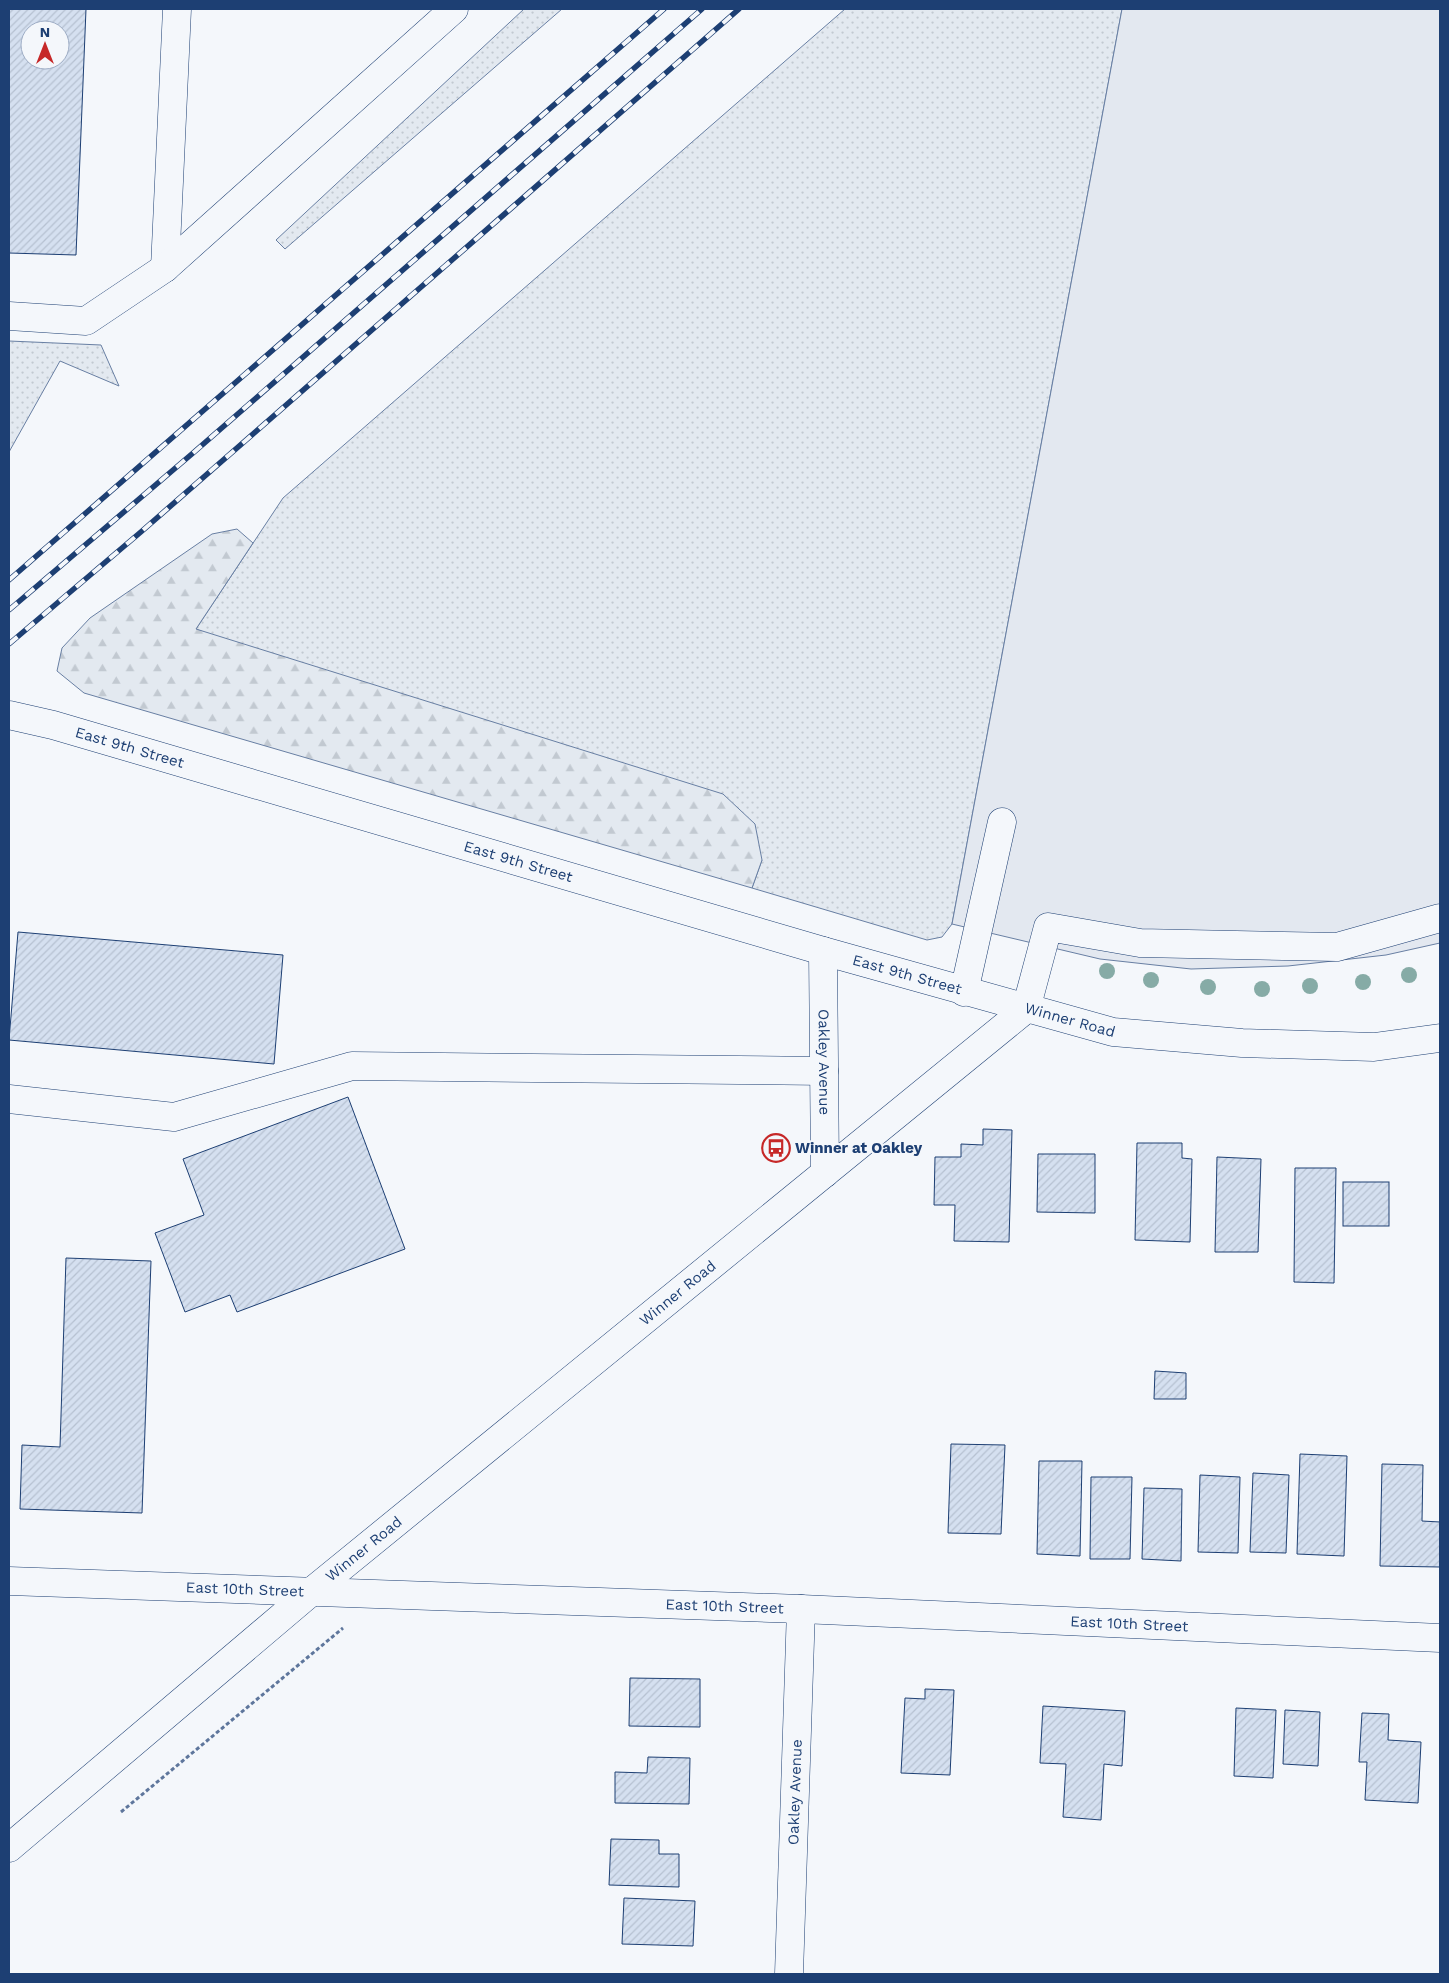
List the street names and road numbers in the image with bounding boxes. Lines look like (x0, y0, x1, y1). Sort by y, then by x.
street label: East 9th Street (73, 723, 187, 772)
street label: East 9th Street (462, 837, 575, 886)
street label: East 9th Street (851, 951, 964, 999)
street label: Winner Road (1023, 999, 1117, 1041)
street label: Oakley Avenue (815, 1009, 833, 1115)
street label: Winner Road (636, 1257, 719, 1329)
street label: Winner Road (322, 1513, 406, 1585)
street label: East 10th Street (185, 1578, 305, 1600)
street label: East 10th Street (665, 1595, 785, 1617)
street label: East 10th Street (1070, 1612, 1189, 1636)
street label: Oakley Avenue (784, 1739, 806, 1845)

